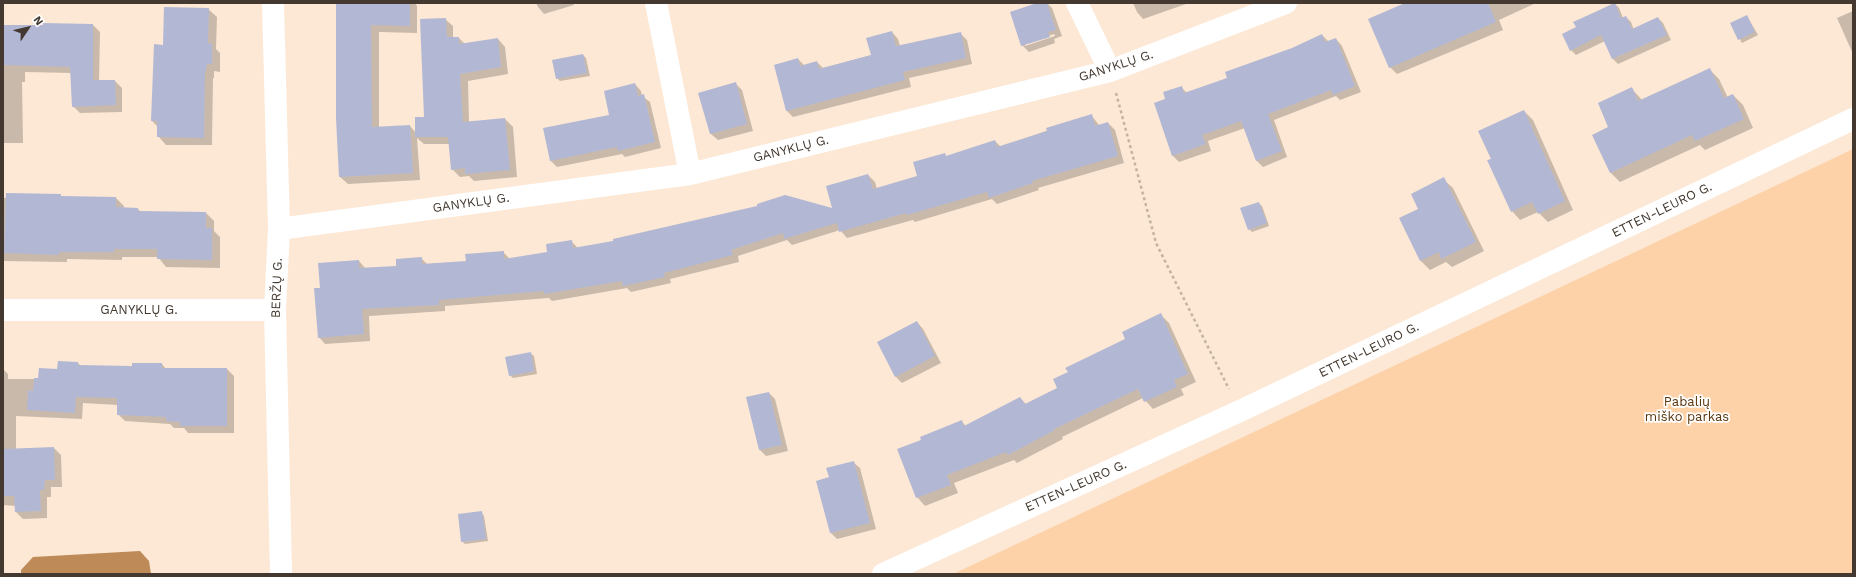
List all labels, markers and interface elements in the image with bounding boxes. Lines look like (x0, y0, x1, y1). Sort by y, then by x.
north arrow (8, 8, 48, 48)
text: N (31, 14, 46, 28)
street label: GANYKLŲ G. (1077, 47, 1155, 85)
street label: GANYKLŲ G. (752, 132, 830, 166)
street label: ETTEN-LEURO G. (1609, 179, 1715, 241)
street label: GANYKLŲ G. (432, 190, 510, 216)
street label: BERŽŲ G. (268, 258, 286, 318)
street label: GANYKLŲ G. (100, 302, 178, 318)
street label: ETTEN-LEURO G. (1316, 319, 1422, 381)
park label: Pabalių miško parkas (1645, 394, 1729, 425)
street label: ETTEN-LEURO G. (1023, 457, 1129, 515)

